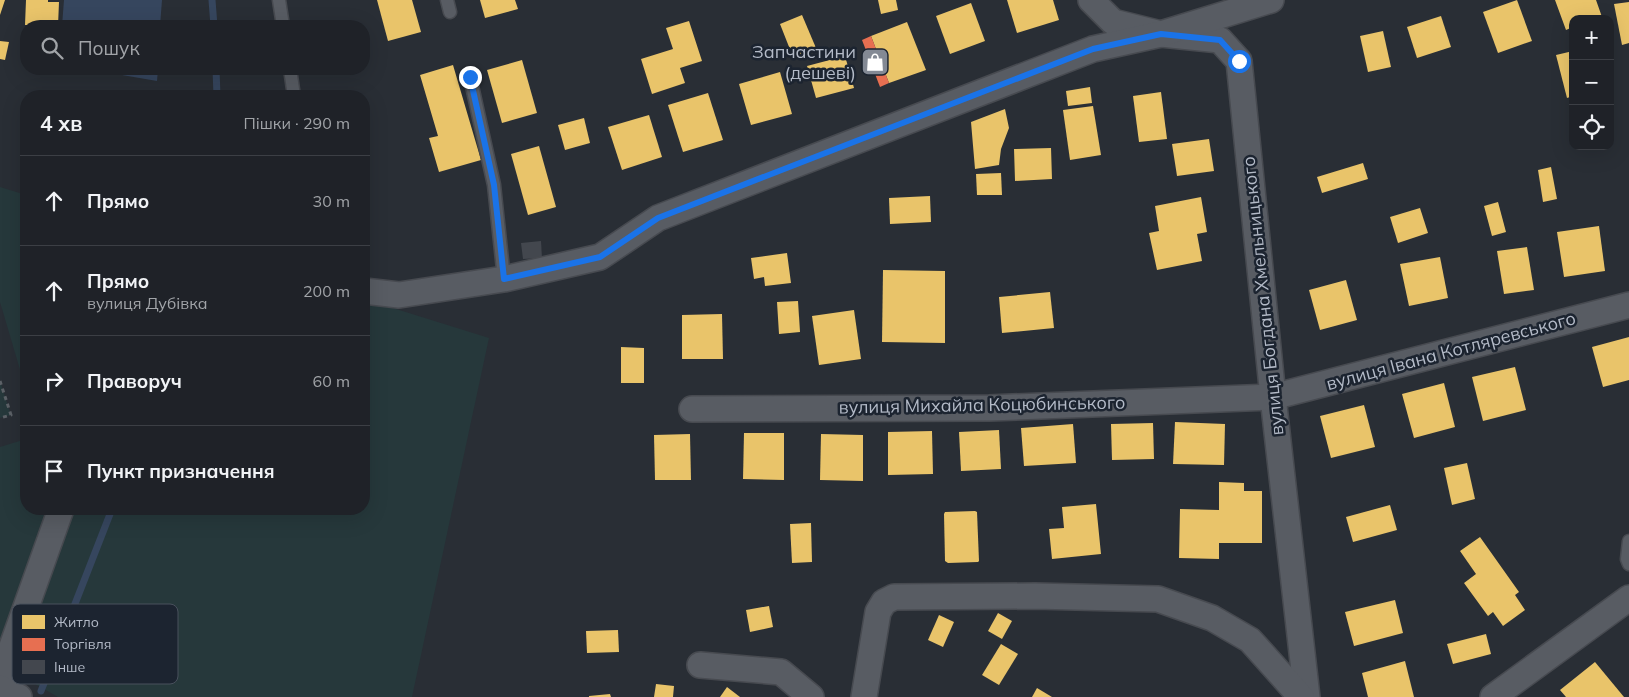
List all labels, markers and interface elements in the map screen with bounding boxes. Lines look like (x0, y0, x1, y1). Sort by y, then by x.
map controls (1569, 15, 1614, 150)
button: + (1569, 15, 1614, 60)
search box (20, 20, 370, 75)
icon: search (38, 34, 66, 62)
text: Пошук (78, 36, 140, 60)
place label: Запчастини (дешеві) (752, 40, 856, 84)
shop icon: Запчастини (дешеві) (860, 47, 890, 77)
route start (1228, 50, 1251, 73)
button: − (1569, 60, 1614, 105)
route end (459, 66, 482, 89)
button: locate (1569, 105, 1614, 150)
text: 4 хв (40, 110, 82, 136)
text: Пішки · 290 m (244, 113, 350, 133)
street label: вулиця Богдана Хмельницького (1236, 155, 1289, 437)
icon: ahead (40, 187, 68, 215)
text: Прямо (87, 189, 149, 213)
text: 30 m (313, 191, 350, 211)
text: Прямо (87, 269, 149, 293)
icon: ahead (40, 277, 68, 305)
text: 200 m (303, 281, 350, 301)
text: вулиця Дубівка (87, 293, 208, 313)
street label: вулиця Івана Котляревського (1323, 306, 1578, 395)
icon: right (40, 367, 68, 395)
text: Праворуч (87, 369, 182, 393)
text: 60 m (313, 371, 350, 391)
street label: вулиця Михайла Коцюбинського (838, 390, 1126, 419)
icon: arrive (40, 457, 68, 485)
text: Пункт призначення (87, 459, 275, 483)
legend (12, 604, 178, 684)
text: Житло (54, 613, 99, 631)
text: Торгівля (54, 635, 111, 653)
text: Інше (54, 658, 85, 676)

